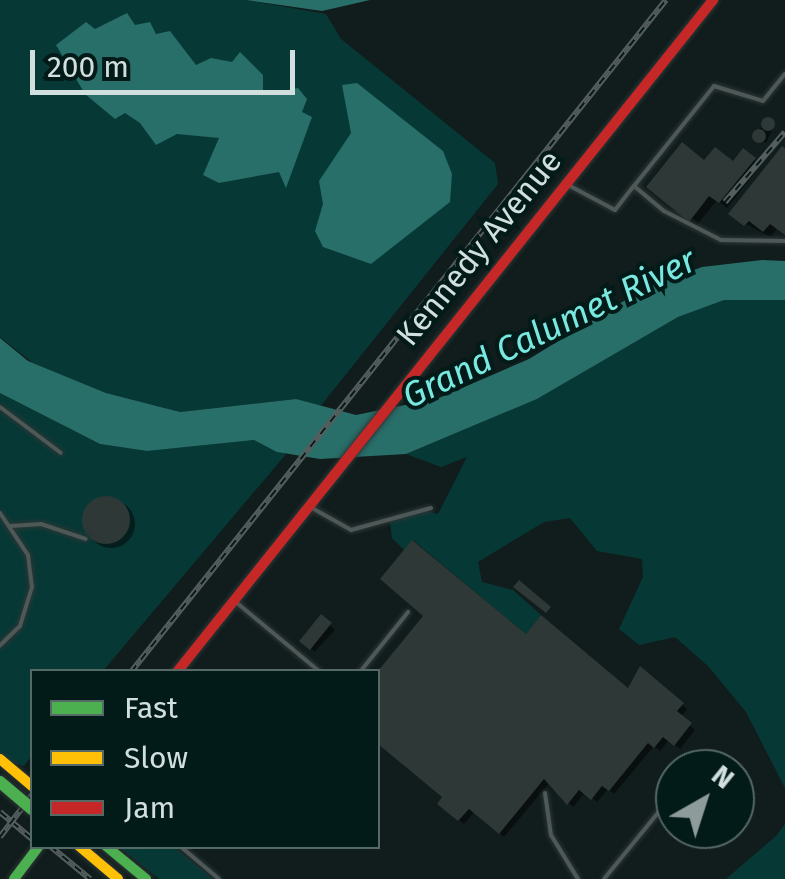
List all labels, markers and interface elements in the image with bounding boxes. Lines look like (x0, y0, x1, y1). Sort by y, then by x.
scale bar (35, 30, 300, 92)
text: 200 m (47, 49, 129, 85)
street label: Kennedy Avenue (388, 143, 570, 353)
water label: Grand Calumet River (395, 239, 703, 417)
legend (30, 669, 380, 849)
text: Fast (124, 690, 178, 726)
text: Slow (124, 740, 188, 776)
north arrow (655, 749, 755, 849)
text: N (705, 758, 741, 796)
text: Jam (124, 790, 175, 826)

